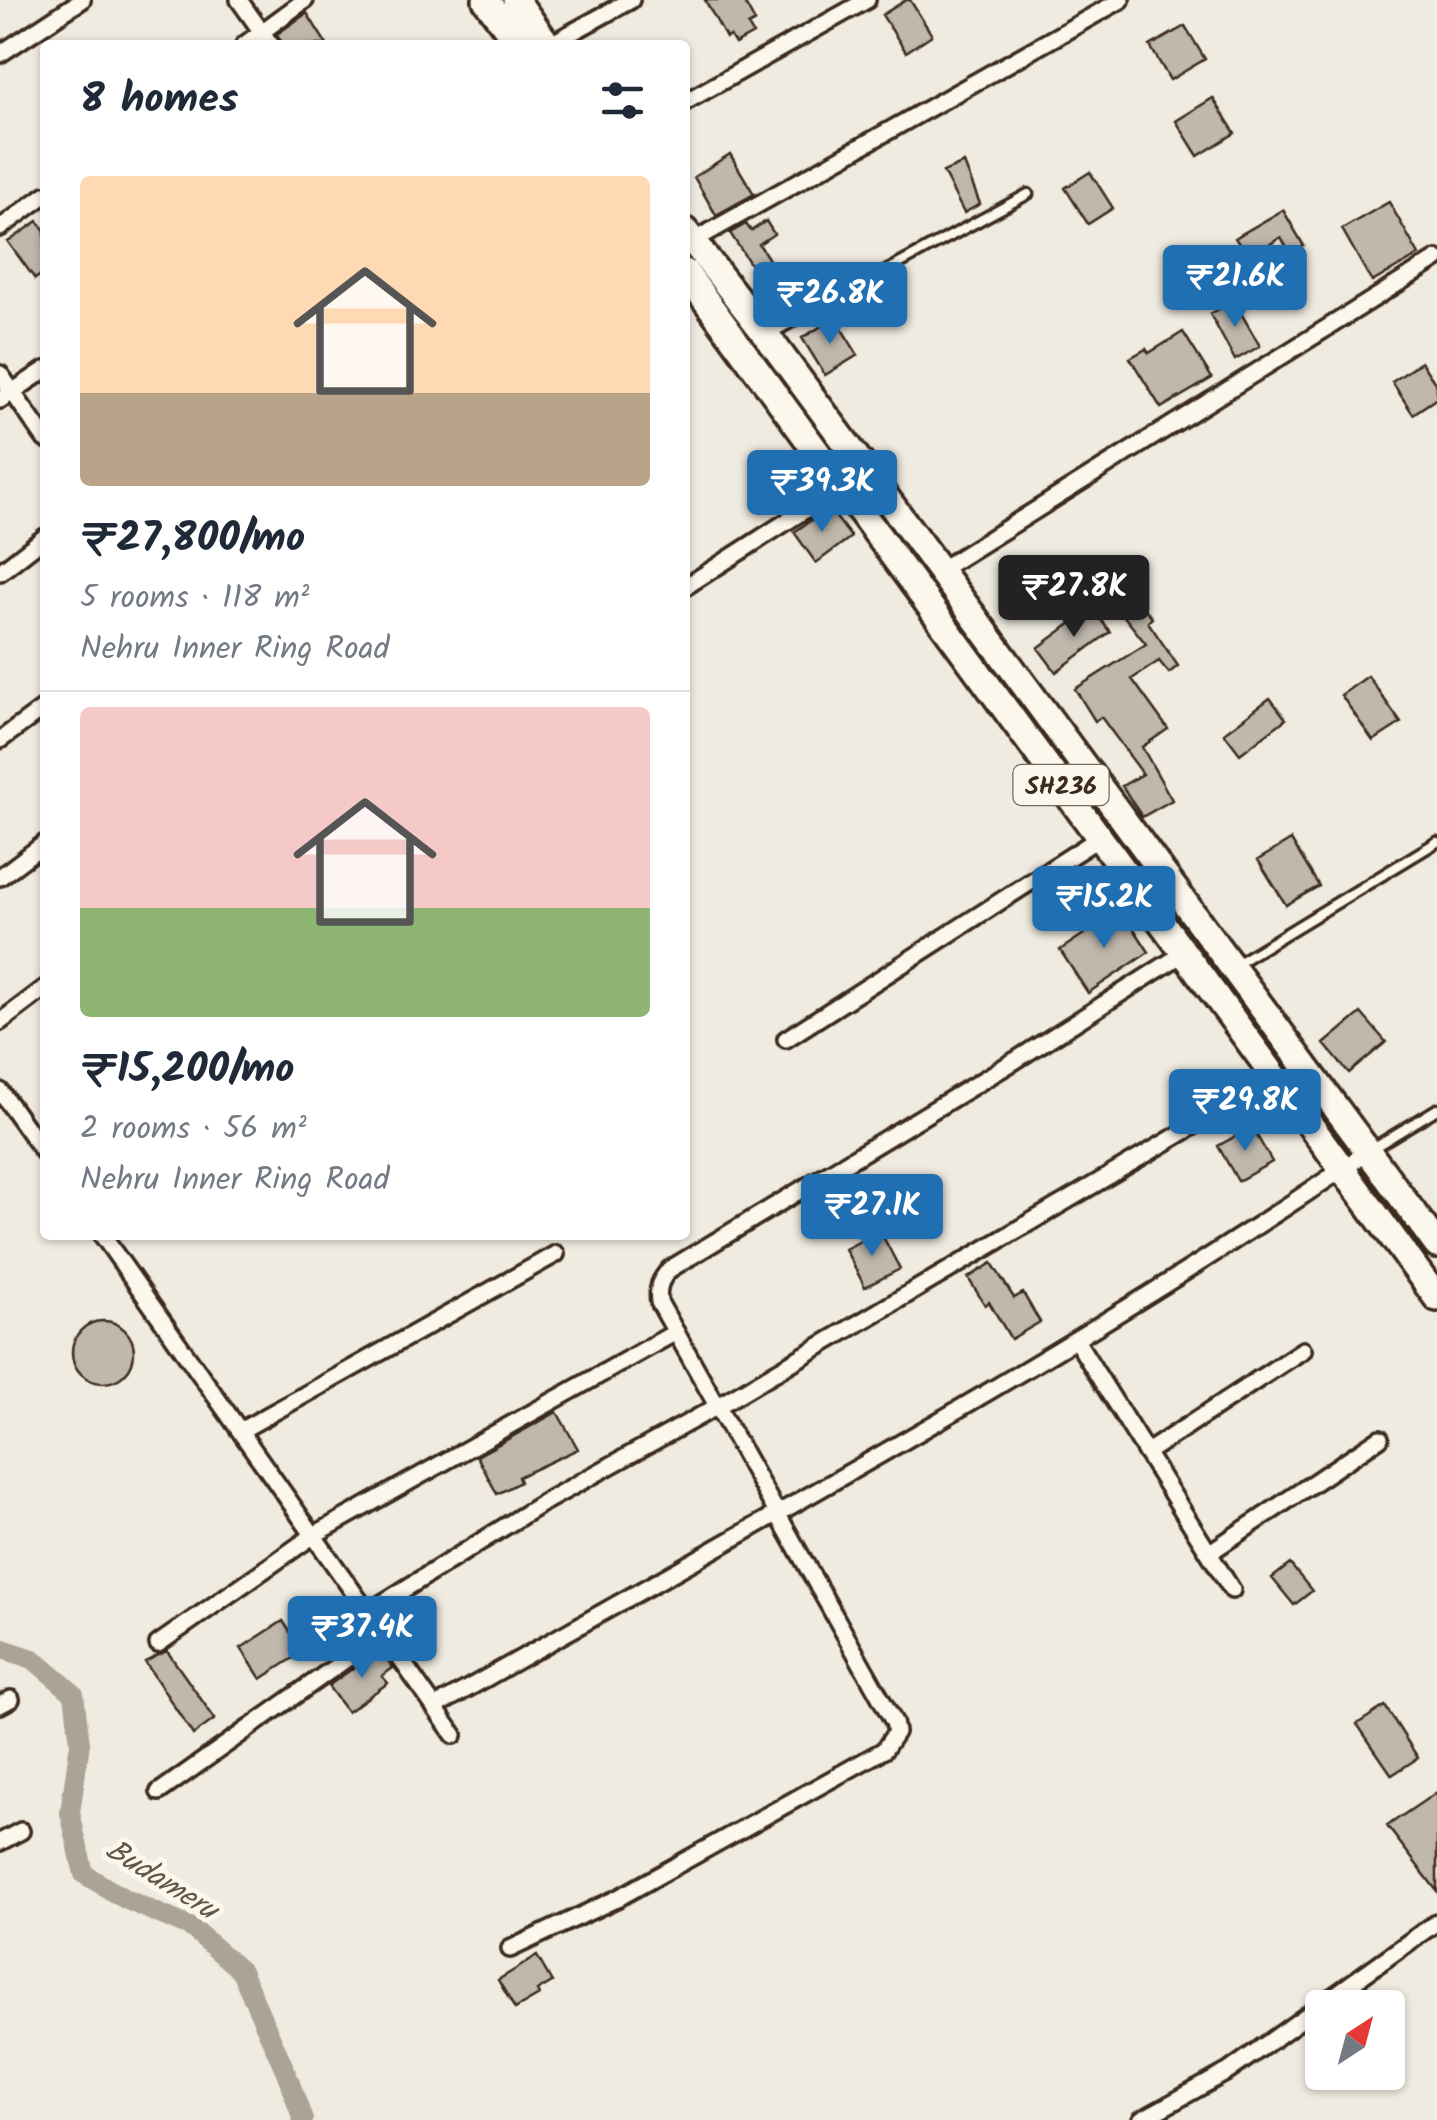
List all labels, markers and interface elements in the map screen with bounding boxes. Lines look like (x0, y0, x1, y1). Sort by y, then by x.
text: 8 homes (80, 67, 238, 134)
icon: filters (595, 73, 650, 128)
icon: home (275, 241, 455, 421)
pin: ₹21.6K (1154, 245, 1316, 330)
text: ₹21.6K (1185, 252, 1285, 303)
pin: ₹26.8K (749, 262, 911, 347)
text: ₹26.8K (775, 269, 885, 320)
pin: ₹39.3K (741, 450, 903, 535)
text: ₹39.3K (769, 457, 875, 508)
text: ₹27,800/mo (80, 506, 305, 573)
pin: ₹27.8K (993, 555, 1155, 640)
text: ₹27.8K (1020, 562, 1128, 613)
text: 5 rooms · 118 m² (80, 573, 309, 624)
text: Nehru Inner Ring Road (80, 624, 389, 675)
road number: SH236 (1014, 765, 1108, 805)
icon: home (275, 772, 455, 952)
pin: ₹15.2K (1023, 866, 1185, 951)
text: ₹15.2K (1054, 873, 1154, 924)
text: ₹15,200/mo (80, 1037, 294, 1104)
pin: ₹29.8K (1164, 1069, 1326, 1154)
text: ₹29.8K (1191, 1076, 1299, 1127)
text: 2 rooms · 56 m² (80, 1104, 307, 1155)
text: Nehru Inner Ring Road (80, 1155, 389, 1206)
pin: ₹27.1K (791, 1174, 953, 1259)
text: ₹27.1K (823, 1181, 921, 1232)
pin: ₹37.4K (281, 1596, 443, 1681)
text: ₹37.4K (310, 1603, 414, 1654)
water label: Budameru (96, 1827, 229, 1936)
north arrow (1305, 1990, 1405, 2090)
map controls (1305, 1990, 1405, 2090)

